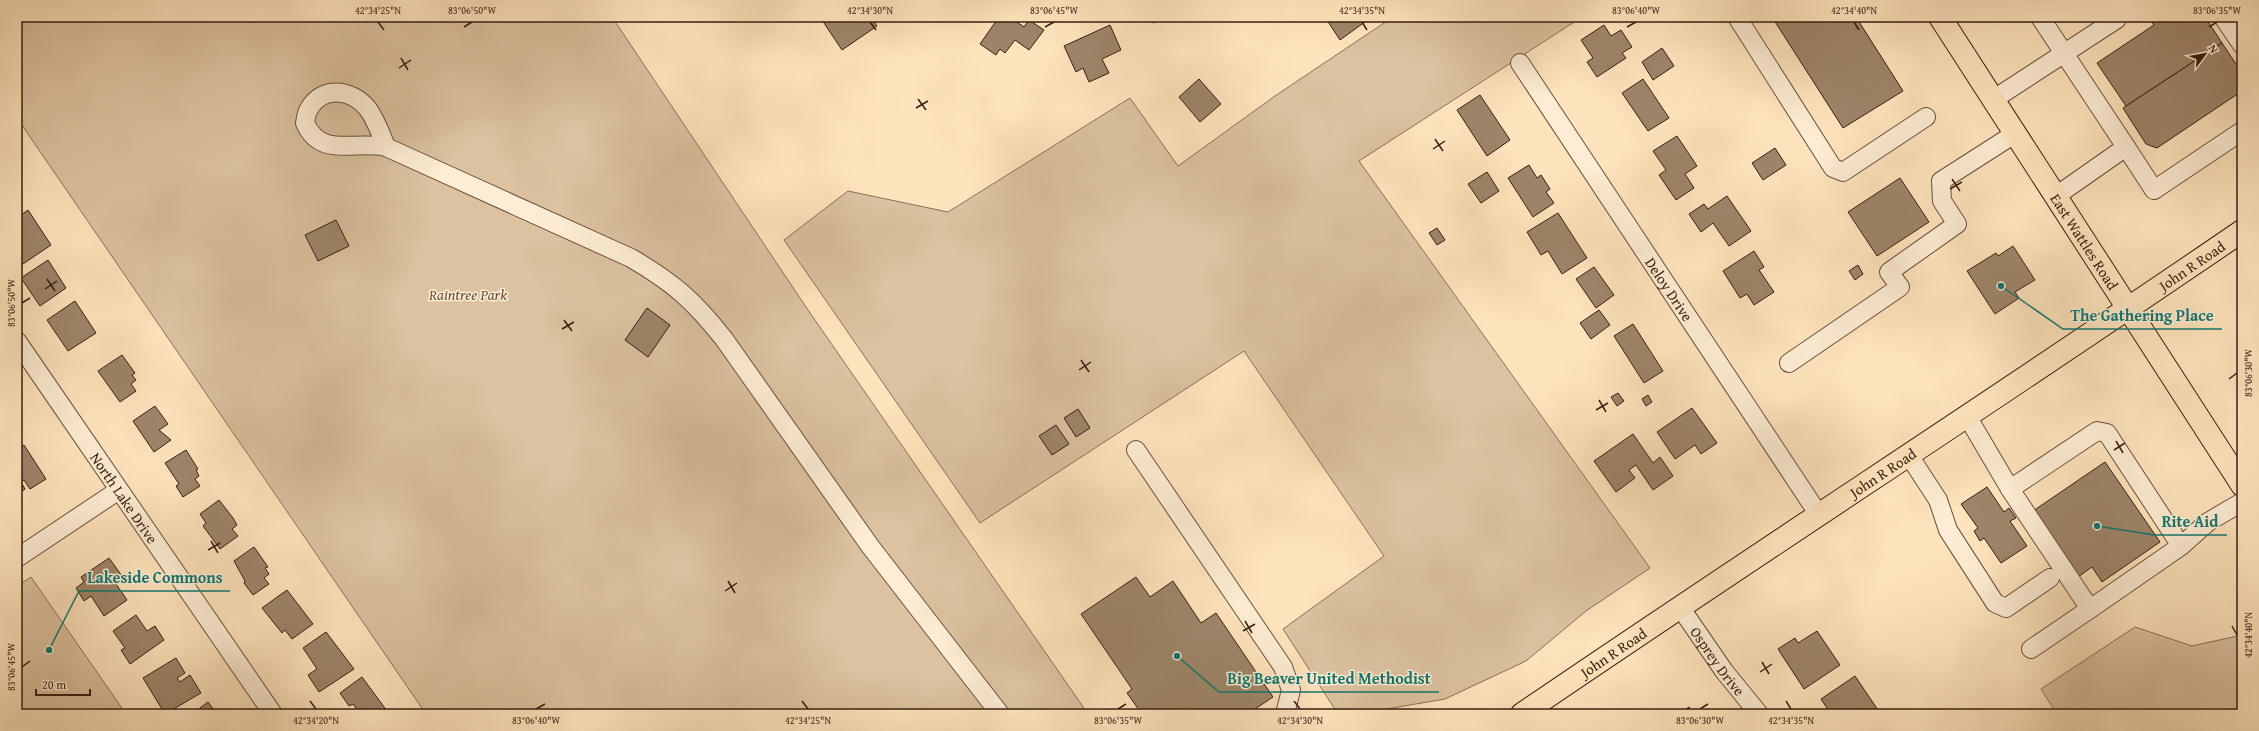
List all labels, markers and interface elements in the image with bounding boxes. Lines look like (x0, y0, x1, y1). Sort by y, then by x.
text: 42°34'25"N (355, 3, 401, 18)
text: 83°06'50"W (448, 3, 496, 18)
text: 42°34'30"N (847, 3, 893, 18)
text: 83°06'45"W (1030, 3, 1078, 18)
text: 42°34'35"N (1339, 3, 1385, 18)
text: 83°06'40"W (1612, 3, 1660, 18)
text: 42°34'40"N (1831, 3, 1877, 18)
text: 83°06'35"W (2193, 3, 2241, 18)
north arrow (2185, 34, 2225, 74)
text: N (2205, 41, 2223, 57)
street label: East Wattles Road (2046, 189, 2124, 294)
street label: John R Road (2153, 235, 2229, 296)
street label: Deloy Drive (1641, 253, 1698, 325)
text: 83°06'50"W (4, 279, 19, 327)
park label: Raintree Park (428, 284, 507, 305)
callout: The Gathering Place (2063, 301, 2222, 329)
text: The Gathering Place (2071, 303, 2214, 327)
text: 83°06'30"W (2241, 349, 2256, 397)
street label: John R Road (1843, 443, 1920, 503)
street label: North Lake Drive (86, 448, 163, 547)
callout: Rite Aid (2154, 507, 2227, 535)
text: Rite Aid (2162, 509, 2219, 533)
callout: Lakeside Commons (79, 563, 230, 591)
text: Lakeside Commons (87, 565, 223, 589)
text: 42°34'40"N (2241, 612, 2256, 658)
street label: John R Road (1574, 622, 1650, 683)
street label: Osprey Drive (1686, 622, 1750, 700)
text: 83°06'45"W (4, 643, 19, 691)
callout: Big Beaver United Methodist (1219, 664, 1439, 692)
text: Big Beaver United Methodist (1227, 666, 1431, 690)
scale bar (36, 671, 90, 697)
text: 20 m (42, 676, 66, 693)
text: 42°34'20"N (293, 713, 339, 728)
text: 83°06'40"W (512, 713, 560, 728)
text: 42°34'25"N (785, 713, 831, 728)
text: 83°06'35"W (1094, 713, 1142, 728)
text: 42°34'30"N (1277, 713, 1323, 728)
text: 83°06'30"W (1676, 713, 1724, 728)
text: 42°34'35"N (1768, 713, 1814, 728)

